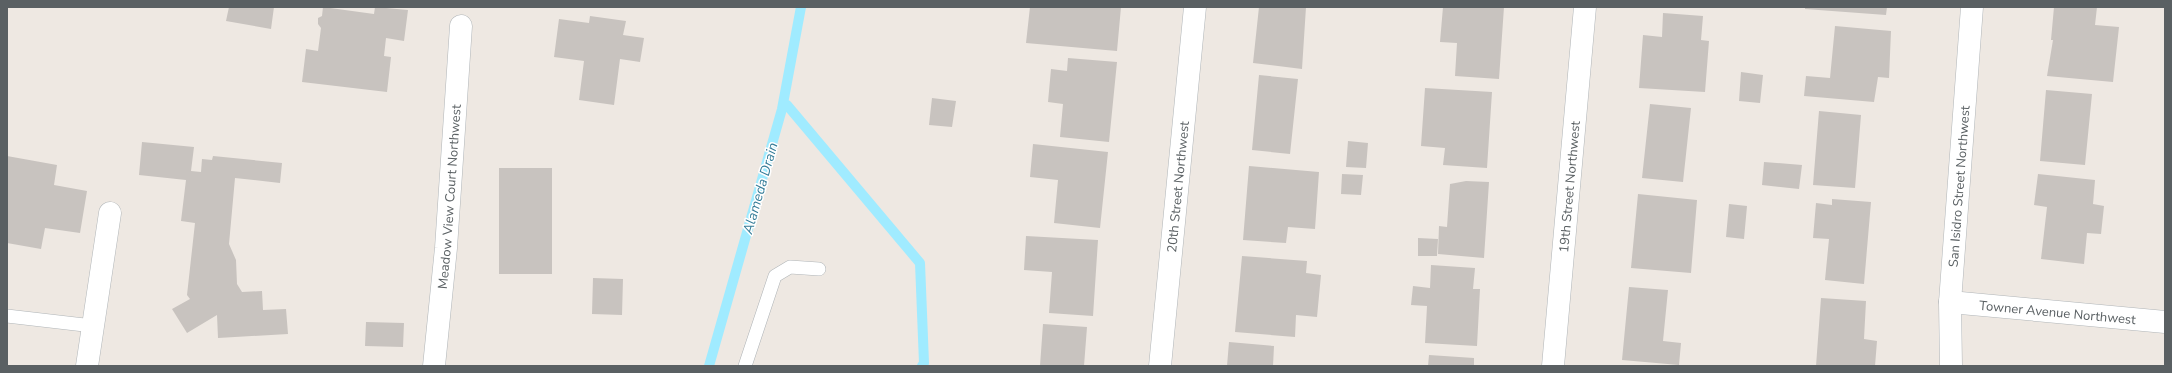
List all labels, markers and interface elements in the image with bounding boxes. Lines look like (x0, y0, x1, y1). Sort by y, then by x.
street label: Meadow View Court Northwest (434, 103, 466, 290)
street label: San Isidro Street Northwest (1945, 104, 1975, 268)
street label: 20th Street Northwest (1163, 120, 1194, 254)
street label: 19th Street Northwest (1555, 120, 1585, 253)
water label: Alameda Drain (738, 140, 783, 237)
street label: Towner Avenue Northwest (1978, 297, 2137, 329)

